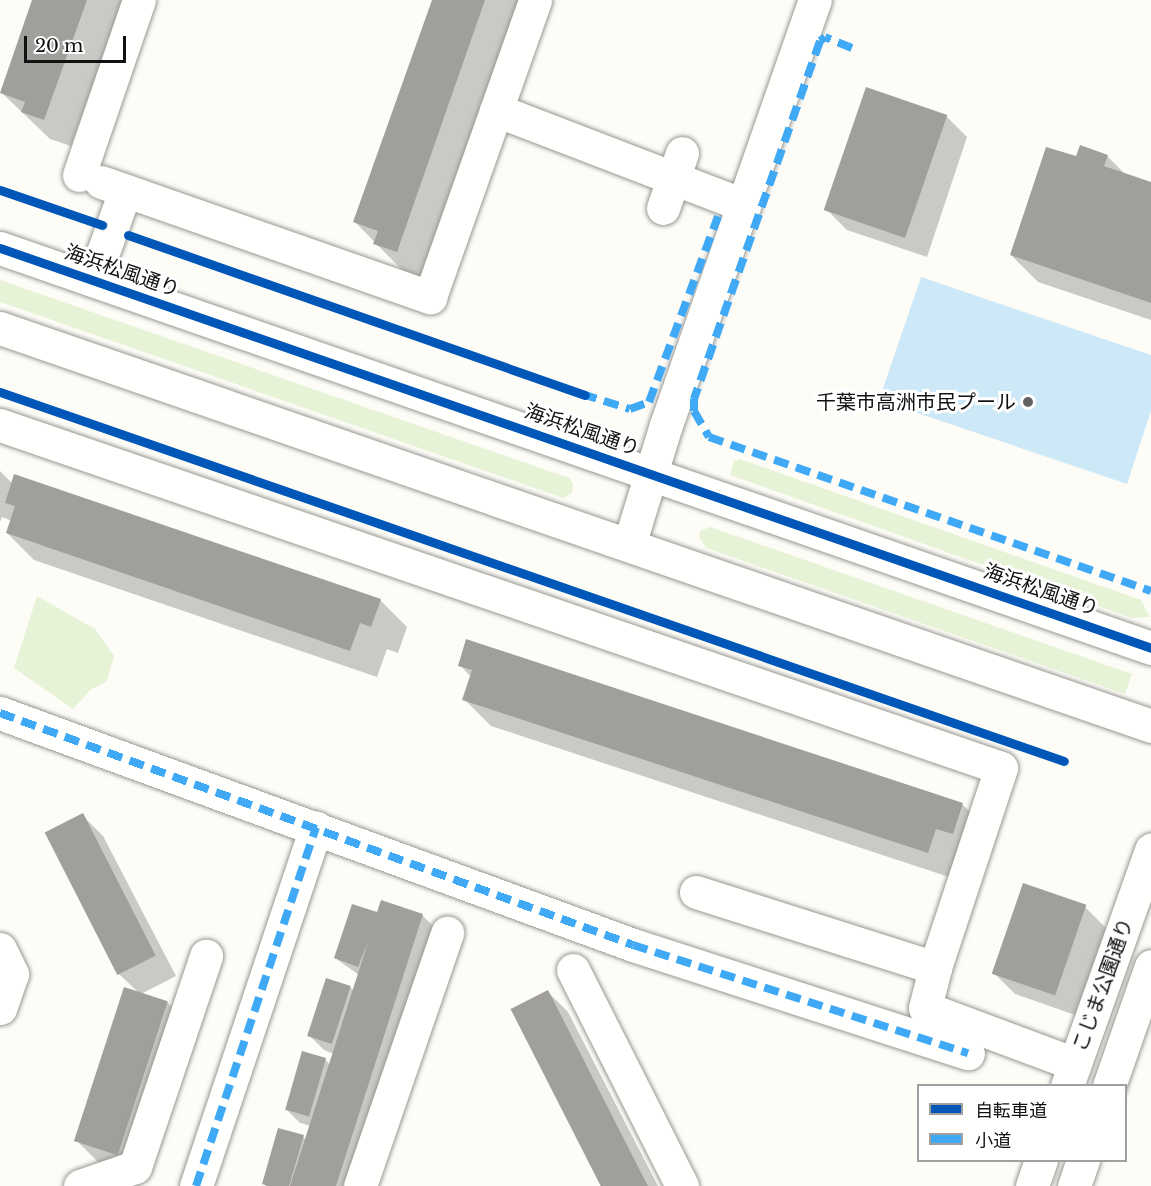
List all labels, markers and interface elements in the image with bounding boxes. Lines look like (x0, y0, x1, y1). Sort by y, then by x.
scale bar (27, 24, 129, 62)
text: 20 m (35, 35, 83, 57)
street label: 海浜松風通り (61, 240, 183, 302)
place label: 千葉市高洲市民プール (816, 390, 1016, 414)
marker: 千葉市高洲市民プール (1021, 395, 1035, 409)
street label: 海浜松風通り (521, 399, 643, 461)
street label: 海浜松風通り (980, 559, 1102, 621)
street label: こじま公園通り (1068, 915, 1138, 1055)
legend (917, 1084, 1127, 1162)
text: 自転車道 (975, 1100, 1047, 1122)
text: 小道 (975, 1130, 1011, 1152)

